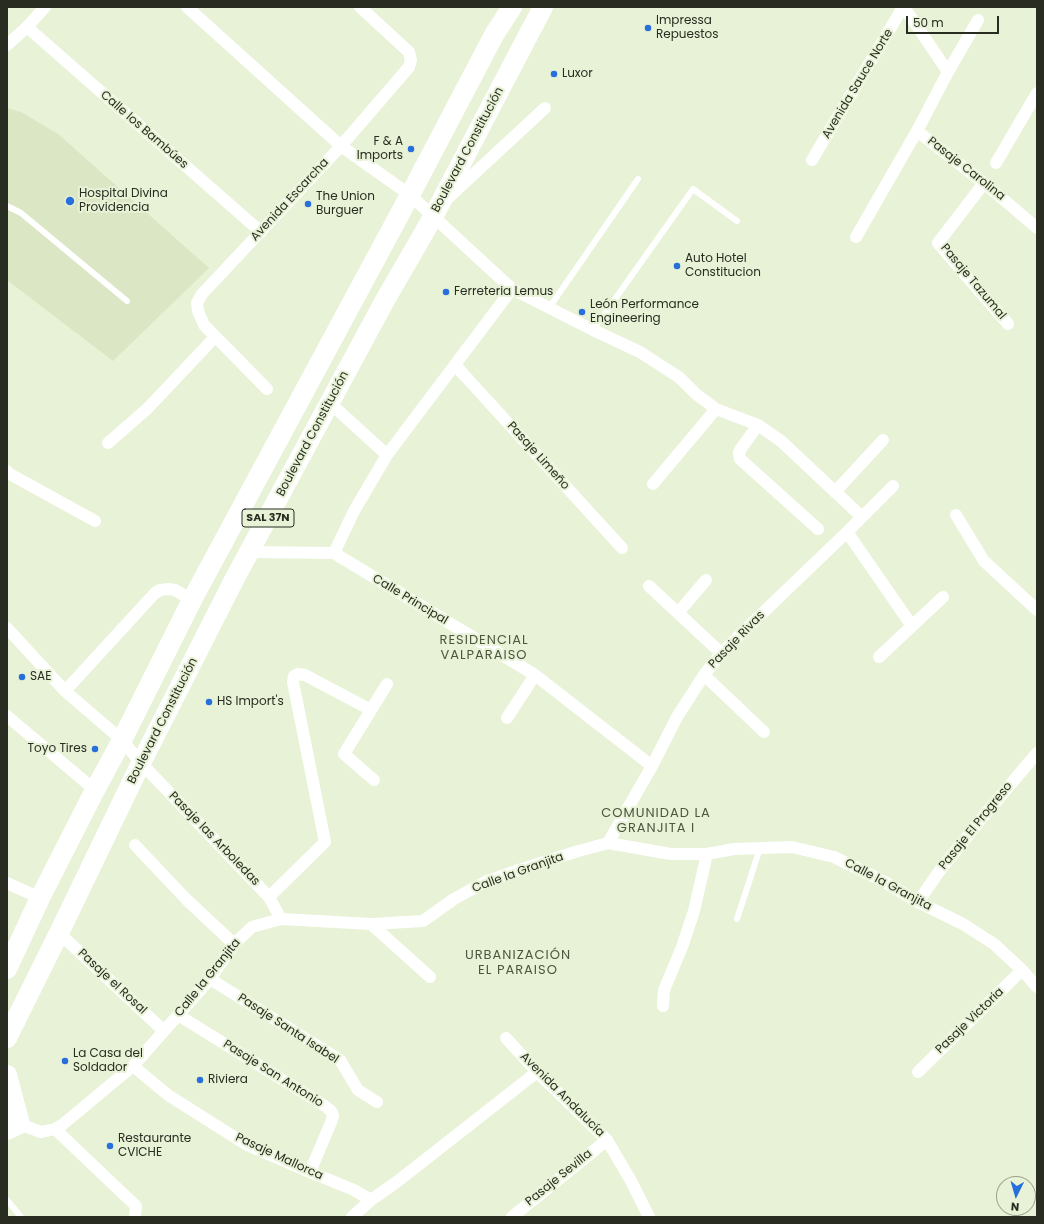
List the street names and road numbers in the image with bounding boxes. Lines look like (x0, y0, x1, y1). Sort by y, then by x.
street label: Avenida Sauce Norte (820, 27, 896, 141)
street label: Boulevard Constitución (429, 85, 507, 215)
street label: Calle los Bambúes (97, 88, 191, 172)
street label: Pasaje Carolina (924, 134, 1008, 204)
street label: Avenida Escarcha (248, 156, 332, 244)
street label: Pasaje Tazumal (937, 241, 1009, 323)
street label: Boulevard Constitución (274, 369, 352, 499)
street label: Pasaje Limeño (504, 419, 572, 493)
road number: SAL 37N (242, 509, 294, 527)
street label: Calle Principal (370, 572, 450, 628)
street label: Pasaje Rivas (706, 608, 768, 672)
street label: Boulevard Constitución (125, 656, 201, 786)
street label: Pasaje El Progreso (936, 779, 1016, 873)
street label: Pasaje las Arboledas (165, 789, 263, 889)
street label: Calle la Granjita (470, 850, 566, 896)
street label: Calle la Granjita (842, 856, 934, 914)
street label: Calle la Granjita (172, 936, 244, 1020)
street label: Pasaje el Rosal (75, 946, 149, 1018)
street label: Pasaje Victoria (933, 985, 1007, 1057)
street label: Pasaje Santa Isabel (235, 991, 341, 1067)
street label: Pasaje San Antonio (220, 1037, 326, 1111)
street label: Avenida Andalucía (517, 1050, 607, 1140)
street label: Pasaje Mallorca (233, 1130, 325, 1184)
street label: Pasaje Sevilla (523, 1147, 595, 1209)

